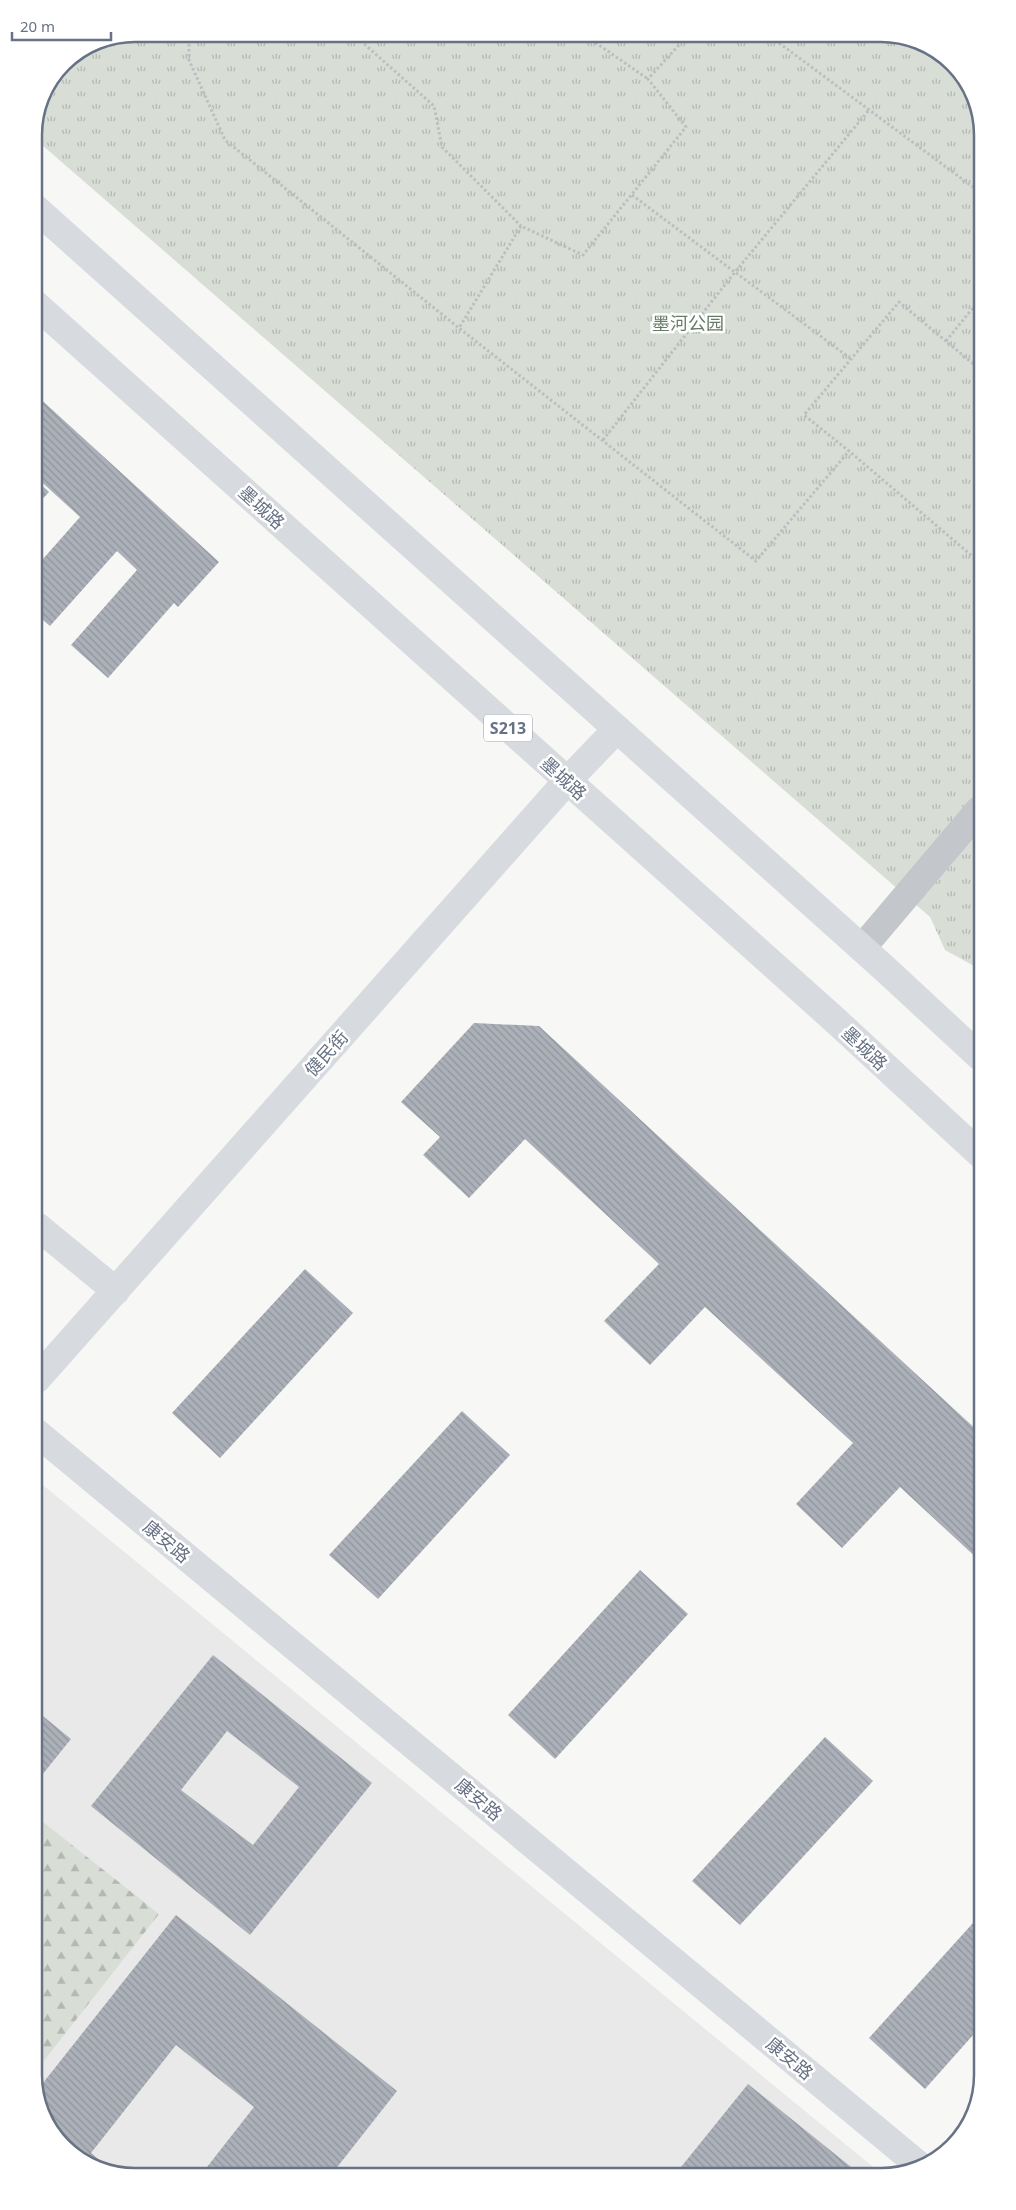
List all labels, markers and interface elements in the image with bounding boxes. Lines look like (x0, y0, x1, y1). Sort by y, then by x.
scale bar (12, 10, 111, 42)
text: 20 m (20, 16, 55, 36)
park label: 墨河公园 (652, 311, 724, 335)
street label: 墨城路 (234, 480, 290, 534)
road number: S213 (484, 714, 532, 741)
street label: 墨城路 (536, 751, 592, 805)
street label: 墨城路 (837, 1021, 893, 1075)
street label: 健民街 (299, 1025, 353, 1081)
street label: 康安路 (139, 1514, 195, 1568)
street label: 康安路 (451, 1772, 507, 1826)
street label: 康安路 (762, 2031, 818, 2085)

